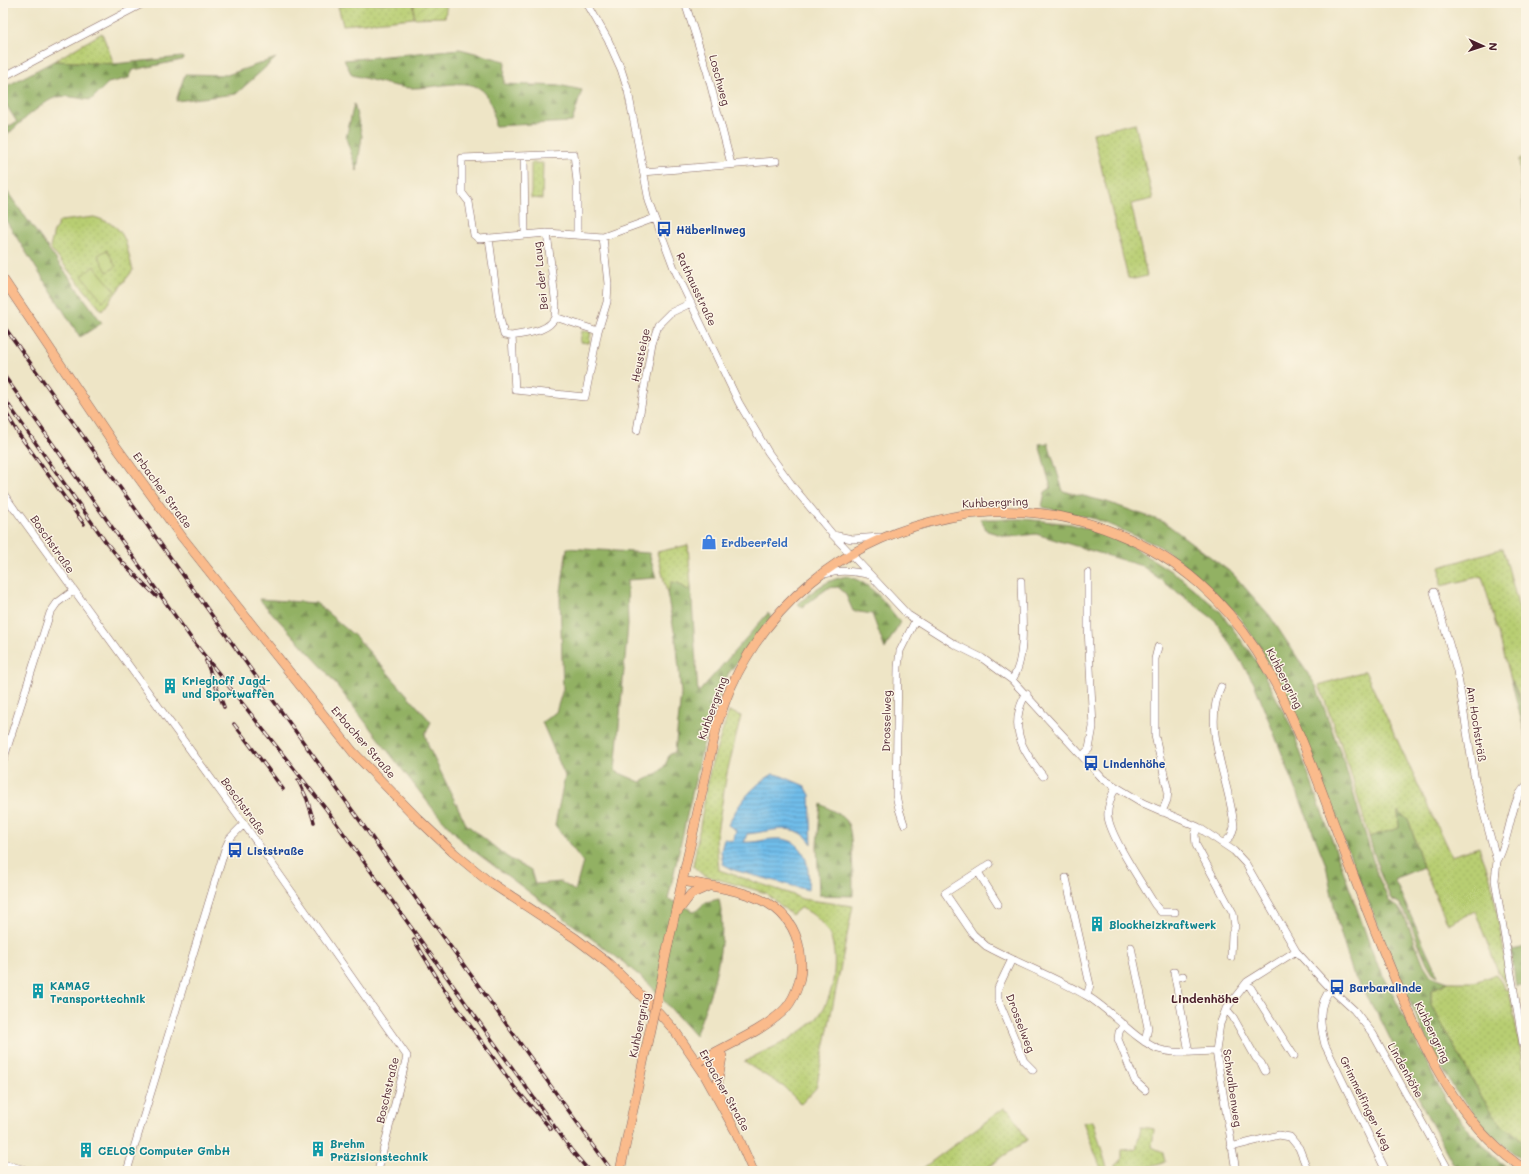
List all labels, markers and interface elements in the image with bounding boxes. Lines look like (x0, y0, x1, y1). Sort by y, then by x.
north arrow (1463, 26, 1503, 66)
text: N (1486, 42, 1501, 51)
street label: Loschweg (706, 53, 734, 107)
bus stop icon: Häberlinweg (655, 220, 673, 238)
place label: Häberlinweg (676, 222, 746, 237)
street label: Bei der Laug (529, 241, 551, 311)
street label: Rathausstraße (673, 250, 721, 328)
street label: Heusteige (627, 327, 653, 383)
street label: Erbacher Straße (130, 449, 196, 532)
street label: Kuhbergring (962, 493, 1028, 511)
street label: Boschstraße (27, 512, 79, 576)
shop icon: Erdbeerfeld (700, 533, 718, 551)
place label: Erdbeerfeld (721, 535, 788, 550)
street label: Kuhbergring (1263, 645, 1307, 711)
place label: Krieghoff Jagd- und Sportwaffen (182, 673, 274, 701)
street label: Kuhbergring (694, 674, 730, 742)
building icon: Krieghoff Jagd- und Sportwaffen (161, 677, 179, 695)
street label: Am Hochsträß (1464, 685, 1490, 763)
street label: Drosselweg (878, 690, 894, 752)
street label: Erbacher Straße (328, 703, 400, 782)
bus stop icon: Lindenhöhe (1082, 754, 1100, 772)
place label: Lindenhöhe (1103, 756, 1166, 771)
street label: Boschstraße (218, 774, 270, 838)
bus stop icon: Liststraße (226, 841, 244, 859)
place label: Liststraße (247, 843, 304, 858)
building icon: Blockheizkraftwerk (1088, 915, 1106, 933)
place label: Blockheizkraftwerk (1109, 917, 1216, 932)
place label: KAMAG Transporttechnik (50, 978, 146, 1006)
bus stop icon: Barbaralinde (1328, 978, 1346, 996)
place label: Barbaralinde (1349, 980, 1422, 995)
building icon: KAMAG Transporttechnik (29, 982, 47, 1000)
district label: Lindenhöhe (1171, 990, 1239, 1006)
street label: Kuhbergring (625, 991, 653, 1059)
street label: Drosselweg (1003, 992, 1039, 1054)
street label: Kuhbergring (1412, 999, 1454, 1065)
street label: Lindenhöhe (1385, 1040, 1427, 1100)
street label: Erbacher Straße (696, 1046, 754, 1134)
street label: Schwalbenweg (1220, 1048, 1246, 1128)
street label: Grimmelfinger Weg (1337, 1053, 1395, 1153)
street label: Boschstraße (372, 1055, 402, 1125)
place label: Brehm Präzisionstechnik (330, 1136, 428, 1164)
building icon: Brehm Präzisionstechnik (309, 1140, 327, 1158)
building icon: CELOS Computer GmbH (77, 1141, 95, 1159)
place label: CELOS Computer GmbH (98, 1143, 230, 1158)

